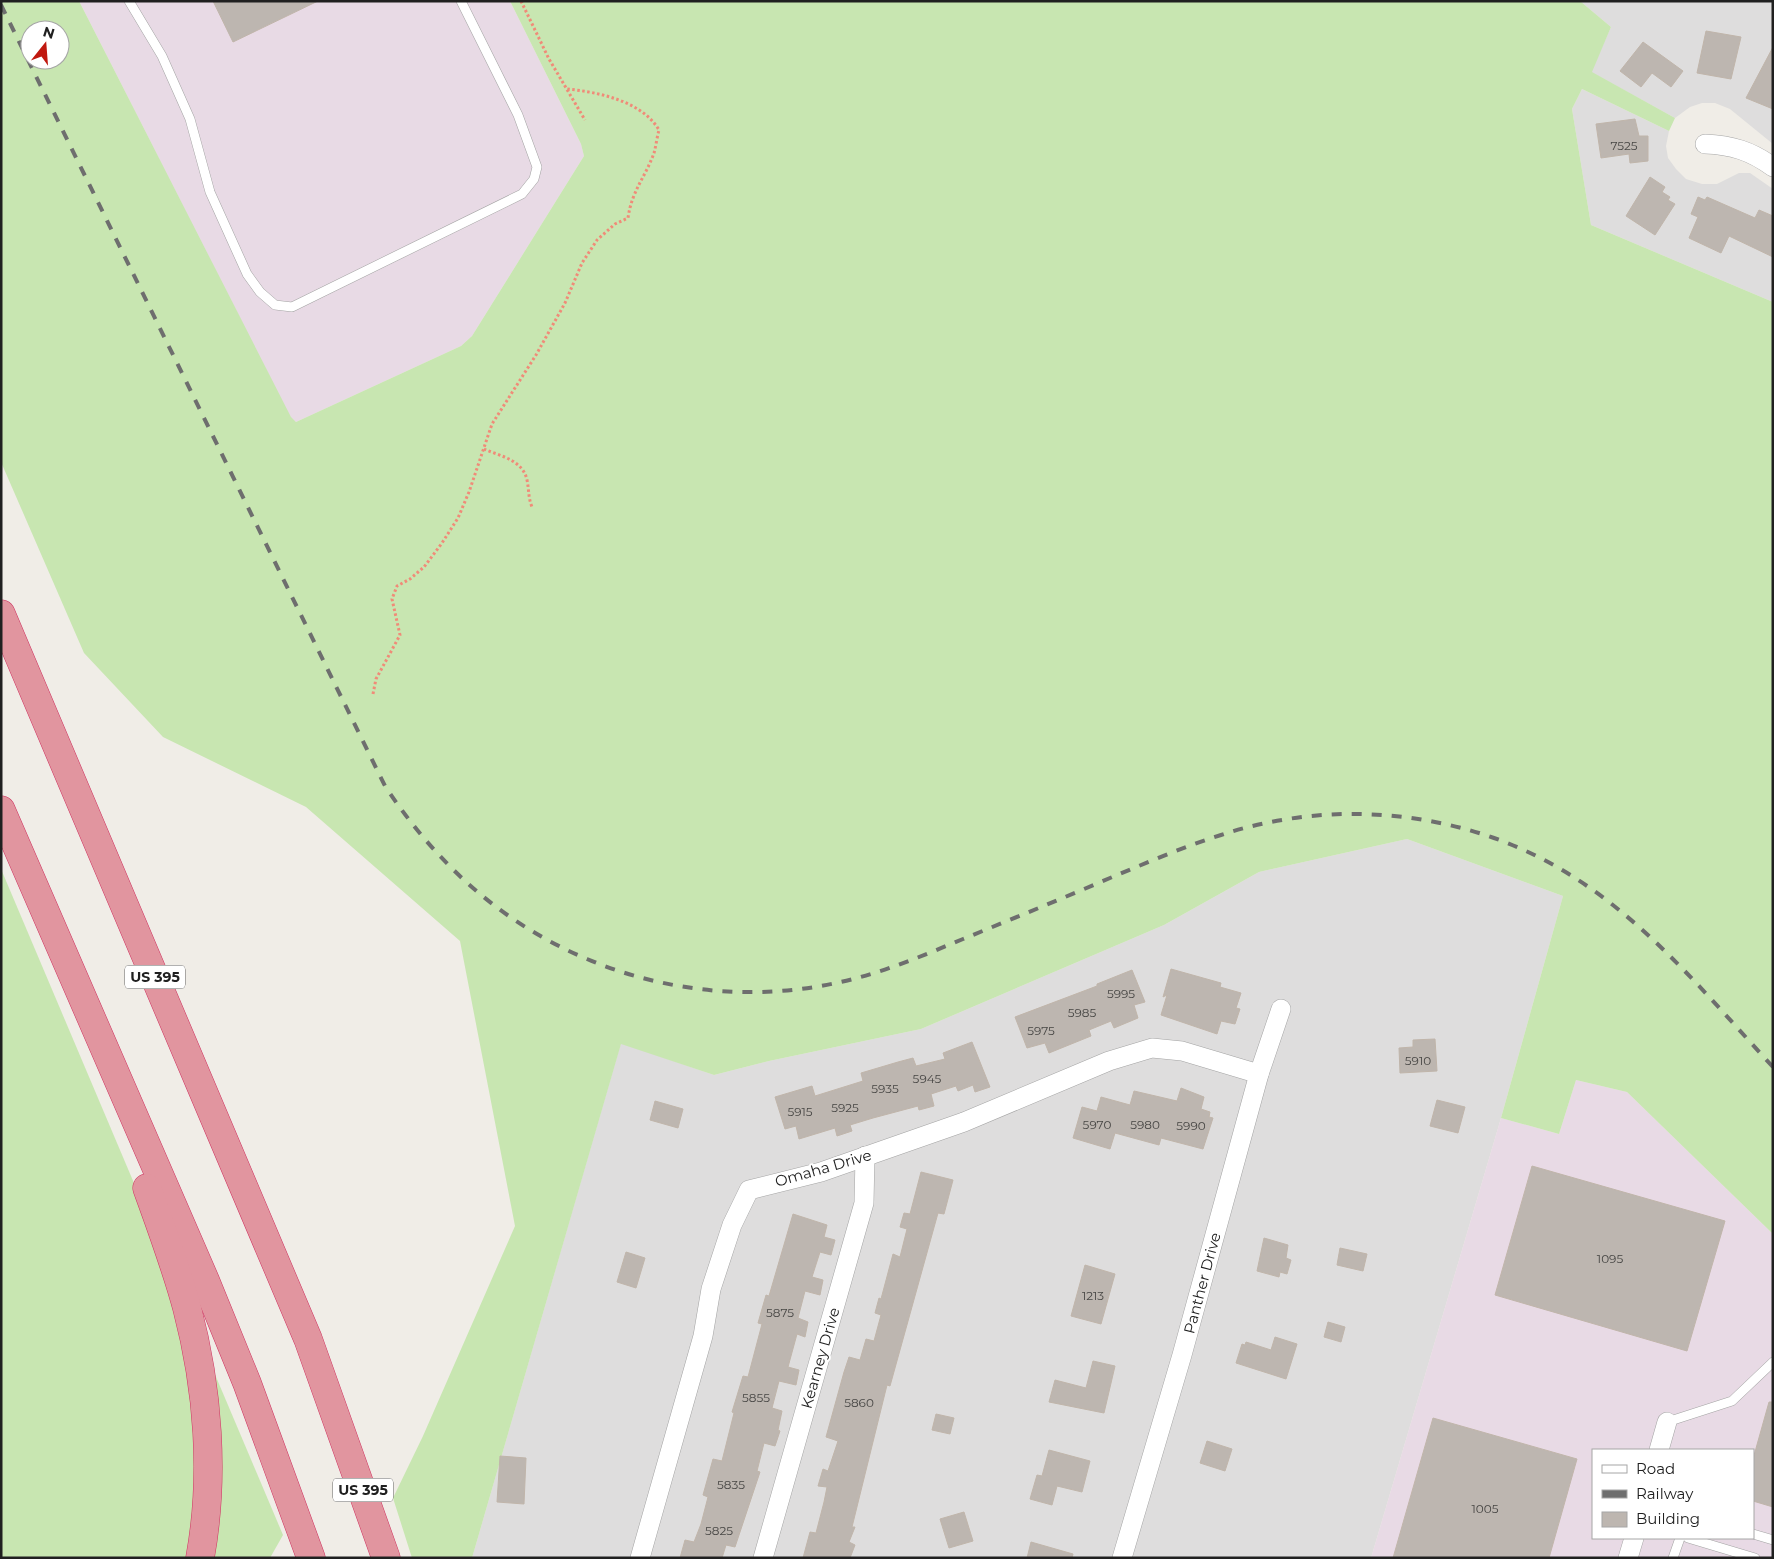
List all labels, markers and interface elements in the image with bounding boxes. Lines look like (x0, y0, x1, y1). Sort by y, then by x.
north arrow (20, 20, 70, 70)
text: N (41, 22, 57, 43)
house number: 7525 (1610, 138, 1638, 153)
road number: US 395 (125, 966, 185, 989)
house number: 5995 (1107, 986, 1135, 1001)
house number: 5985 (1068, 1005, 1096, 1020)
house number: 5975 (1027, 1023, 1055, 1038)
house number: 5910 (1405, 1053, 1431, 1068)
house number: 5945 (913, 1071, 942, 1086)
house number: 5935 (871, 1081, 899, 1096)
house number: 5925 (831, 1100, 859, 1115)
house number: 5915 (787, 1104, 813, 1119)
house number: 5970 (1083, 1117, 1111, 1132)
house number: 5980 (1130, 1117, 1160, 1132)
house number: 5990 (1176, 1118, 1206, 1133)
street label: Omaha Drive (773, 1145, 873, 1191)
street label: Panther Drive (1179, 1230, 1225, 1336)
house number: 1095 (1597, 1251, 1623, 1266)
house number: 1213 (1082, 1288, 1104, 1303)
house number: 5875 (766, 1305, 794, 1320)
street label: Kearney Drive (796, 1305, 844, 1411)
house number: 5855 (742, 1390, 770, 1405)
house number: 5860 (844, 1395, 874, 1410)
legend (1592, 1449, 1754, 1539)
text: Road (1636, 1459, 1675, 1478)
house number: 5835 (717, 1477, 745, 1492)
road number: US 395 (333, 1478, 393, 1502)
text: Railway (1636, 1484, 1694, 1503)
house number: 1005 (1471, 1501, 1499, 1516)
text: Building (1636, 1509, 1700, 1528)
house number: 5825 (705, 1523, 733, 1538)

